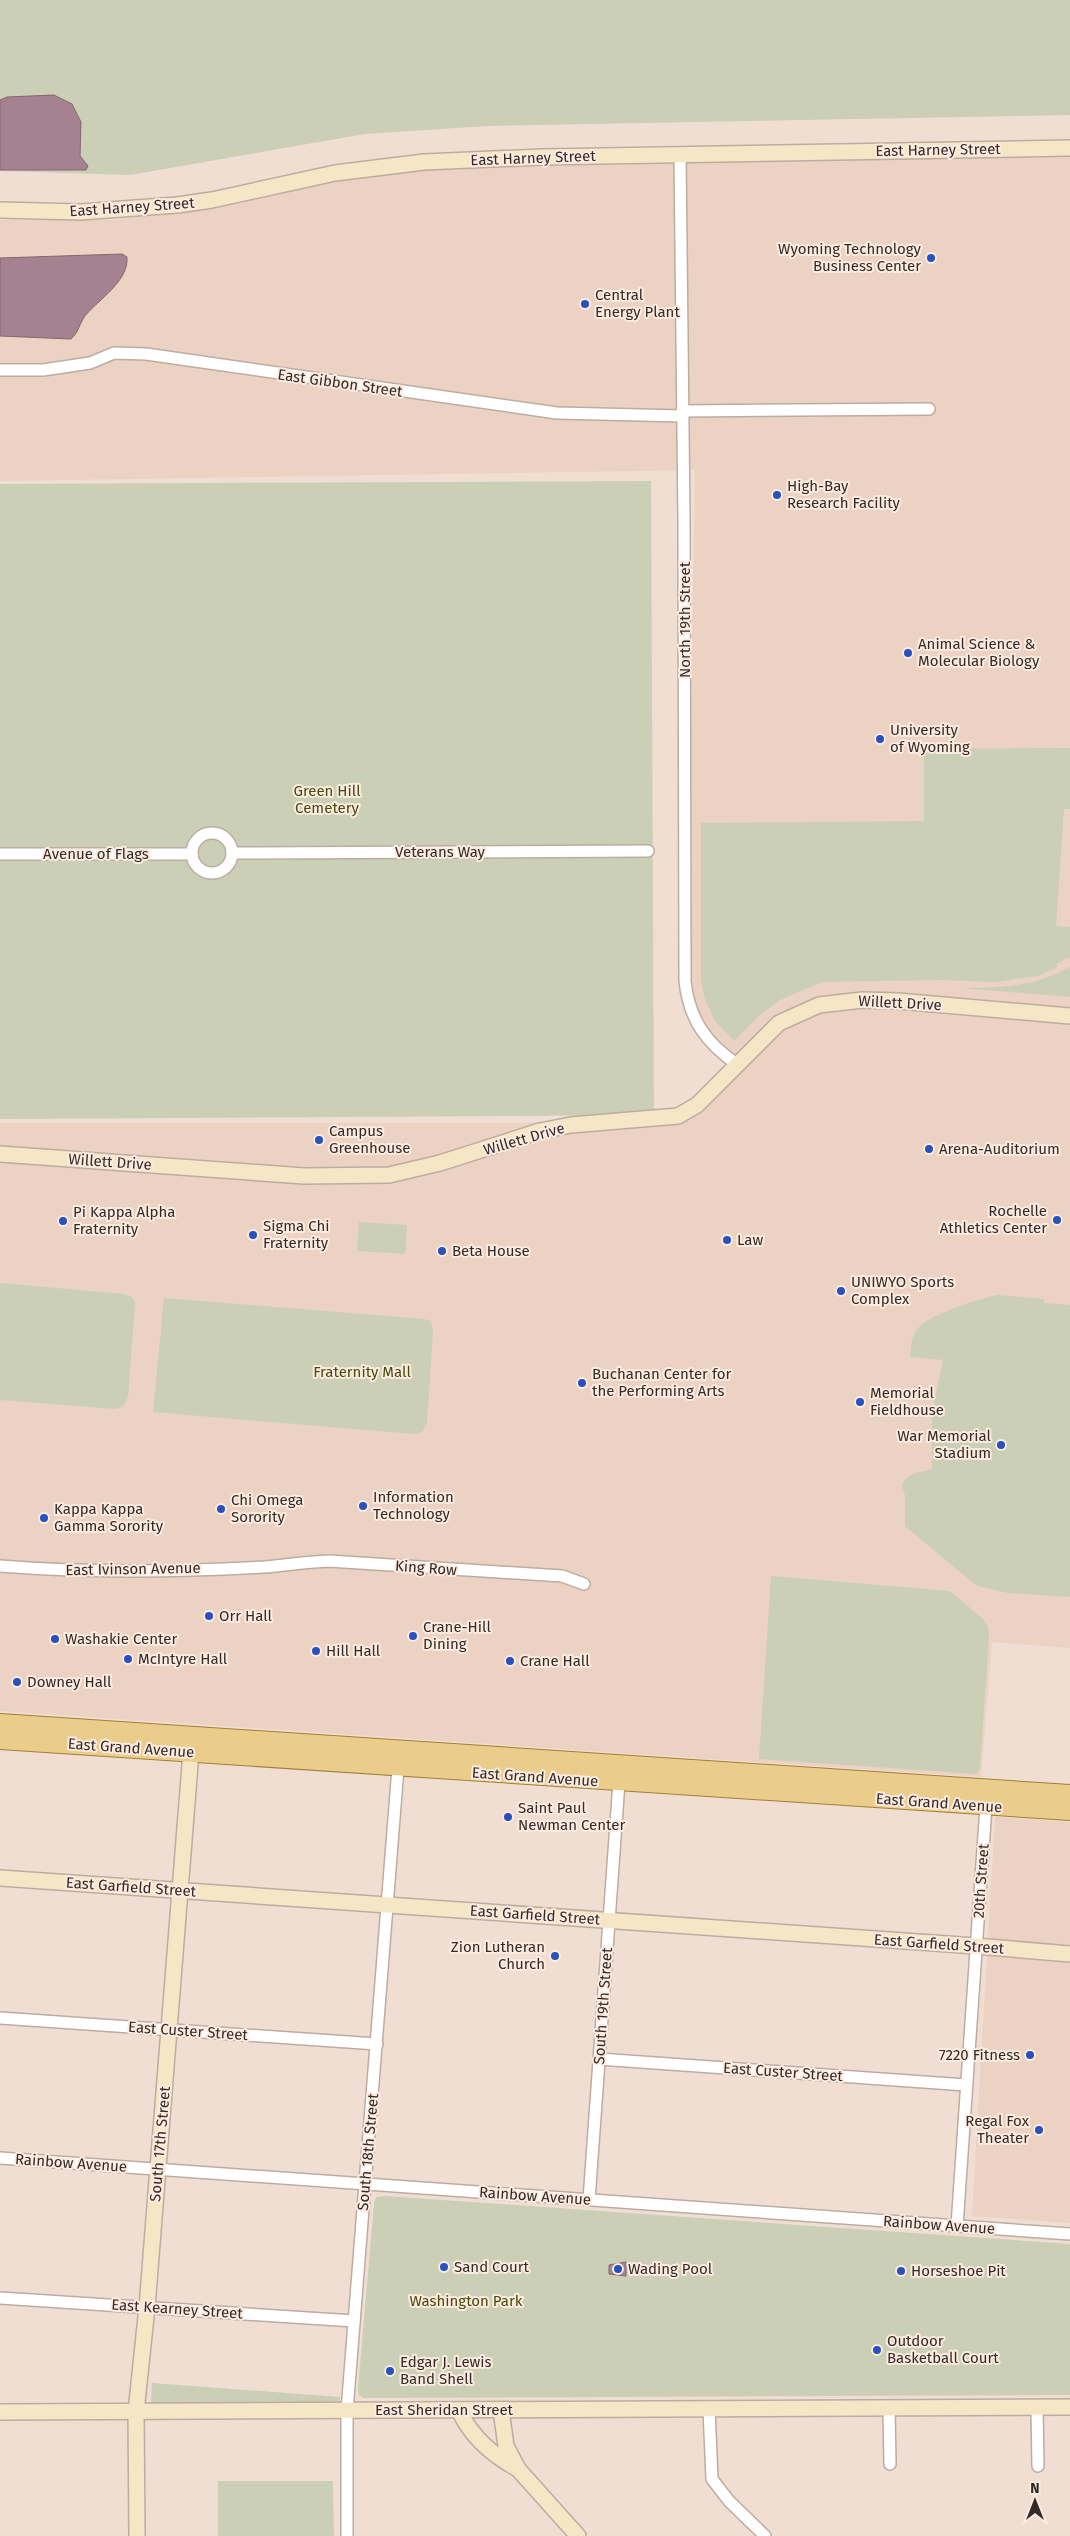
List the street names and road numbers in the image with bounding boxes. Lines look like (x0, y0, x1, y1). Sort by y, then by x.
street label: East Harney Street (875, 140, 1001, 160)
street label: East Harney Street (470, 147, 597, 169)
street label: East Harney Street (69, 194, 196, 220)
street label: East Gibbon Street (276, 365, 404, 401)
street label: North 19th Street (676, 561, 694, 678)
street label: Veterans Way (395, 843, 486, 861)
street label: Avenue of Flags (43, 845, 149, 863)
street label: Willett Drive (858, 992, 942, 1014)
street label: Willett Drive (481, 1119, 567, 1159)
street label: Willett Drive (68, 1150, 152, 1174)
street label: King Row (394, 1557, 458, 1579)
street label: East Ivinson Avenue (65, 1559, 201, 1579)
street label: East Grand Avenue (67, 1735, 195, 1761)
street label: East Grand Avenue (471, 1764, 599, 1790)
street label: East Grand Avenue (875, 1790, 1003, 1816)
street label: 20th Street (969, 1843, 993, 1919)
street label: East Garfield Street (65, 1873, 197, 1901)
street label: East Garfield Street (469, 1901, 601, 1929)
street label: East Garfield Street (873, 1930, 1005, 1958)
street label: South 19th Street (590, 1946, 616, 2065)
street label: East Custer Street (128, 2018, 249, 2044)
street label: East Custer Street (723, 2059, 844, 2085)
street label: South 17th Street (146, 2085, 174, 2203)
street label: South 18th Street (354, 2092, 382, 2211)
street label: Rainbow Avenue (14, 2150, 128, 2176)
street label: Rainbow Avenue (478, 2183, 592, 2209)
street label: Rainbow Avenue (882, 2212, 996, 2238)
street label: East Kearney Street (111, 2295, 244, 2323)
street label: East Sheridan Street (375, 2401, 514, 2419)

